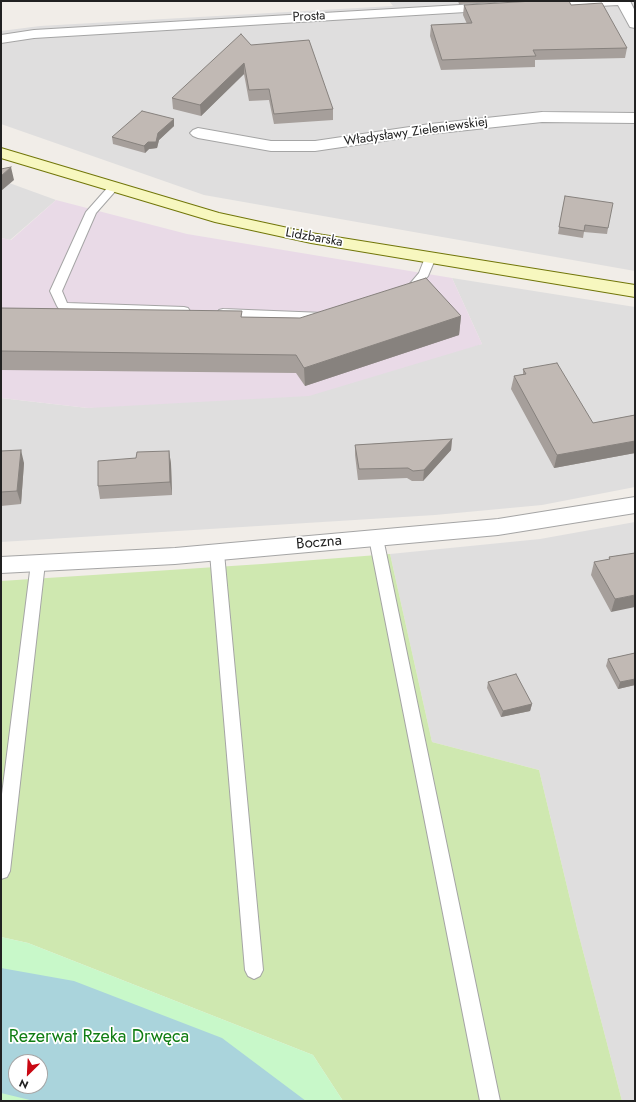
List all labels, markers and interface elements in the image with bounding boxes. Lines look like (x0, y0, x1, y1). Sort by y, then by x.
street label: Prosta (292, 8, 326, 26)
street label: Władysławy Zieleniewskiej (343, 114, 489, 150)
street label: Lidzbarska (284, 225, 344, 251)
street label: Boczna (295, 532, 343, 554)
park label: Rezerwat Rzeka Drwęca (9, 1027, 189, 1049)
north arrow (8, 1054, 48, 1094)
text: N (16, 1075, 31, 1093)

